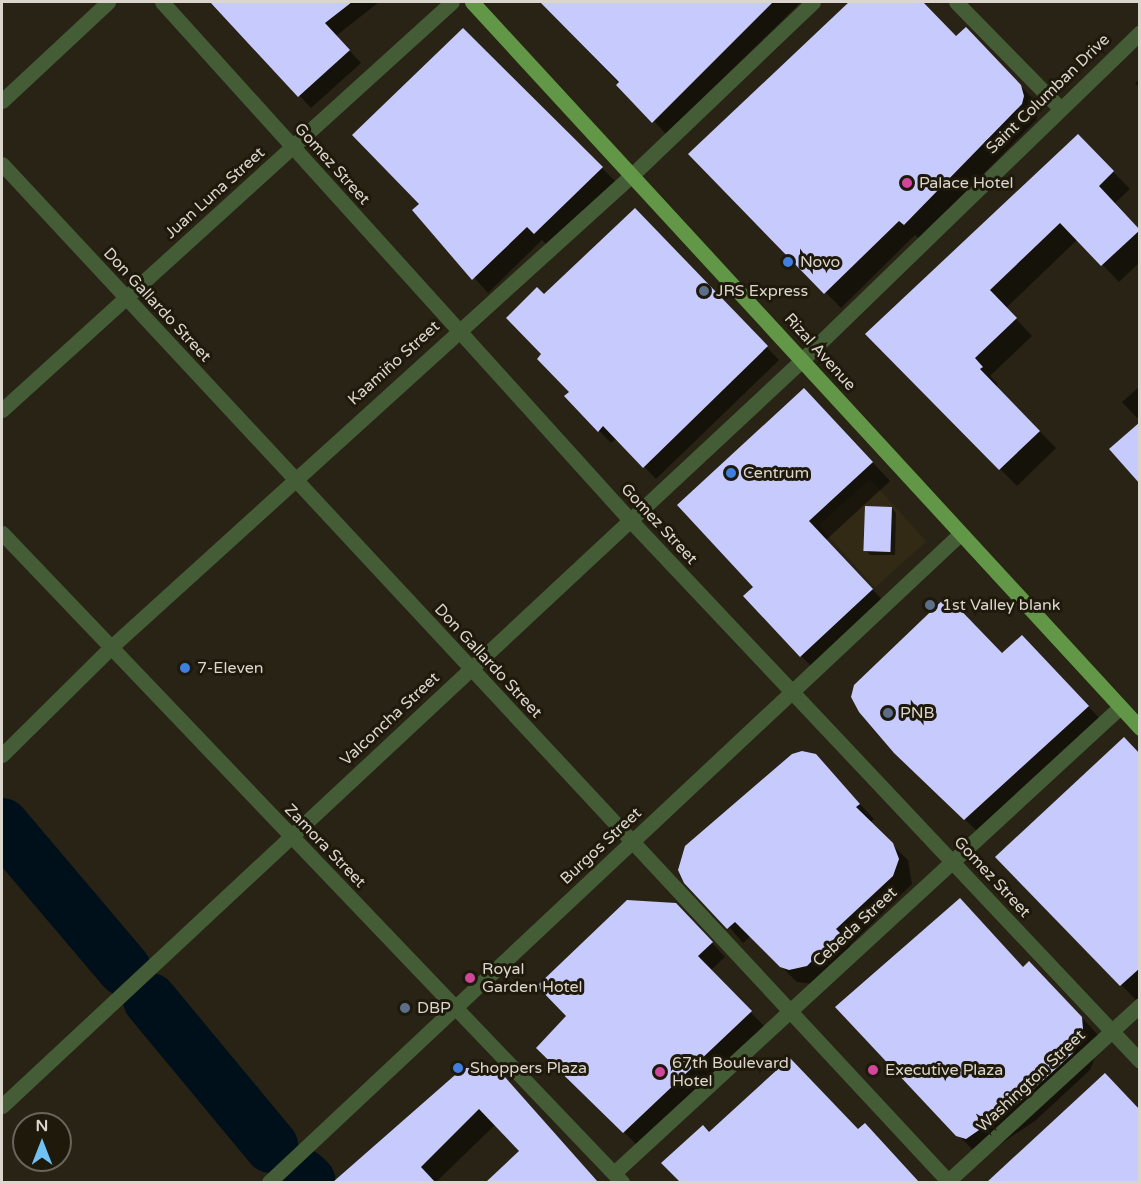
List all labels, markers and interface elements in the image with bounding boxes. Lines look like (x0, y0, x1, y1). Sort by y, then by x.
street label: Saint Columban Drive (982, 30, 1114, 158)
street label: Gomez Street (290, 119, 374, 209)
street label: Juan Luna Street (161, 143, 269, 243)
place label: Palace Hotel (919, 173, 1014, 193)
marker: Palace Hotel (900, 176, 914, 190)
street label: Don Gallardo Street (99, 244, 215, 366)
place label: Novo (800, 252, 840, 272)
marker: Novo (781, 255, 795, 269)
place label: JRS Express (716, 281, 808, 301)
marker: JRS Express (697, 284, 711, 298)
street label: Rizal Avenue (780, 309, 860, 395)
street label: Kaamiño Street (344, 317, 444, 409)
place label: Centrum (743, 463, 809, 483)
marker: Centrum (724, 466, 738, 480)
street label: Gomez Street (617, 480, 701, 568)
place label: 1st Valley blank (942, 595, 1060, 615)
marker: 1st Valley blank (923, 598, 937, 612)
street label: Don Gallardo Street (430, 600, 546, 722)
place label: 7-Eleven (197, 658, 264, 678)
marker: 7-Eleven (178, 661, 192, 675)
street label: Valconcha Street (337, 668, 443, 770)
place label: PNB (900, 703, 935, 723)
marker: PNB (881, 706, 895, 720)
street label: Zamora Street (280, 800, 370, 892)
street label: Burgos Street (556, 804, 646, 888)
street label: Gomez Street (950, 833, 1034, 921)
street label: Cebeda Street (809, 883, 901, 971)
place label: Royal Garden Hotel (482, 959, 583, 997)
marker: Royal Garden Hotel (463, 971, 477, 985)
place label: DBP (417, 998, 451, 1018)
marker: DBP (398, 1001, 412, 1015)
street label: Washington Street (973, 1026, 1089, 1136)
place label: 67th Boulevard Hotel (672, 1053, 789, 1091)
place label: Shoppers Plaza (470, 1058, 587, 1078)
place label: Executive Plaza (885, 1060, 1003, 1080)
marker: Shoppers Plaza (451, 1061, 465, 1075)
marker: Executive Plaza (866, 1063, 880, 1077)
marker: 67th Boulevard Hotel (653, 1065, 667, 1079)
north arrow (12, 1112, 72, 1172)
text: N (36, 1116, 48, 1136)

